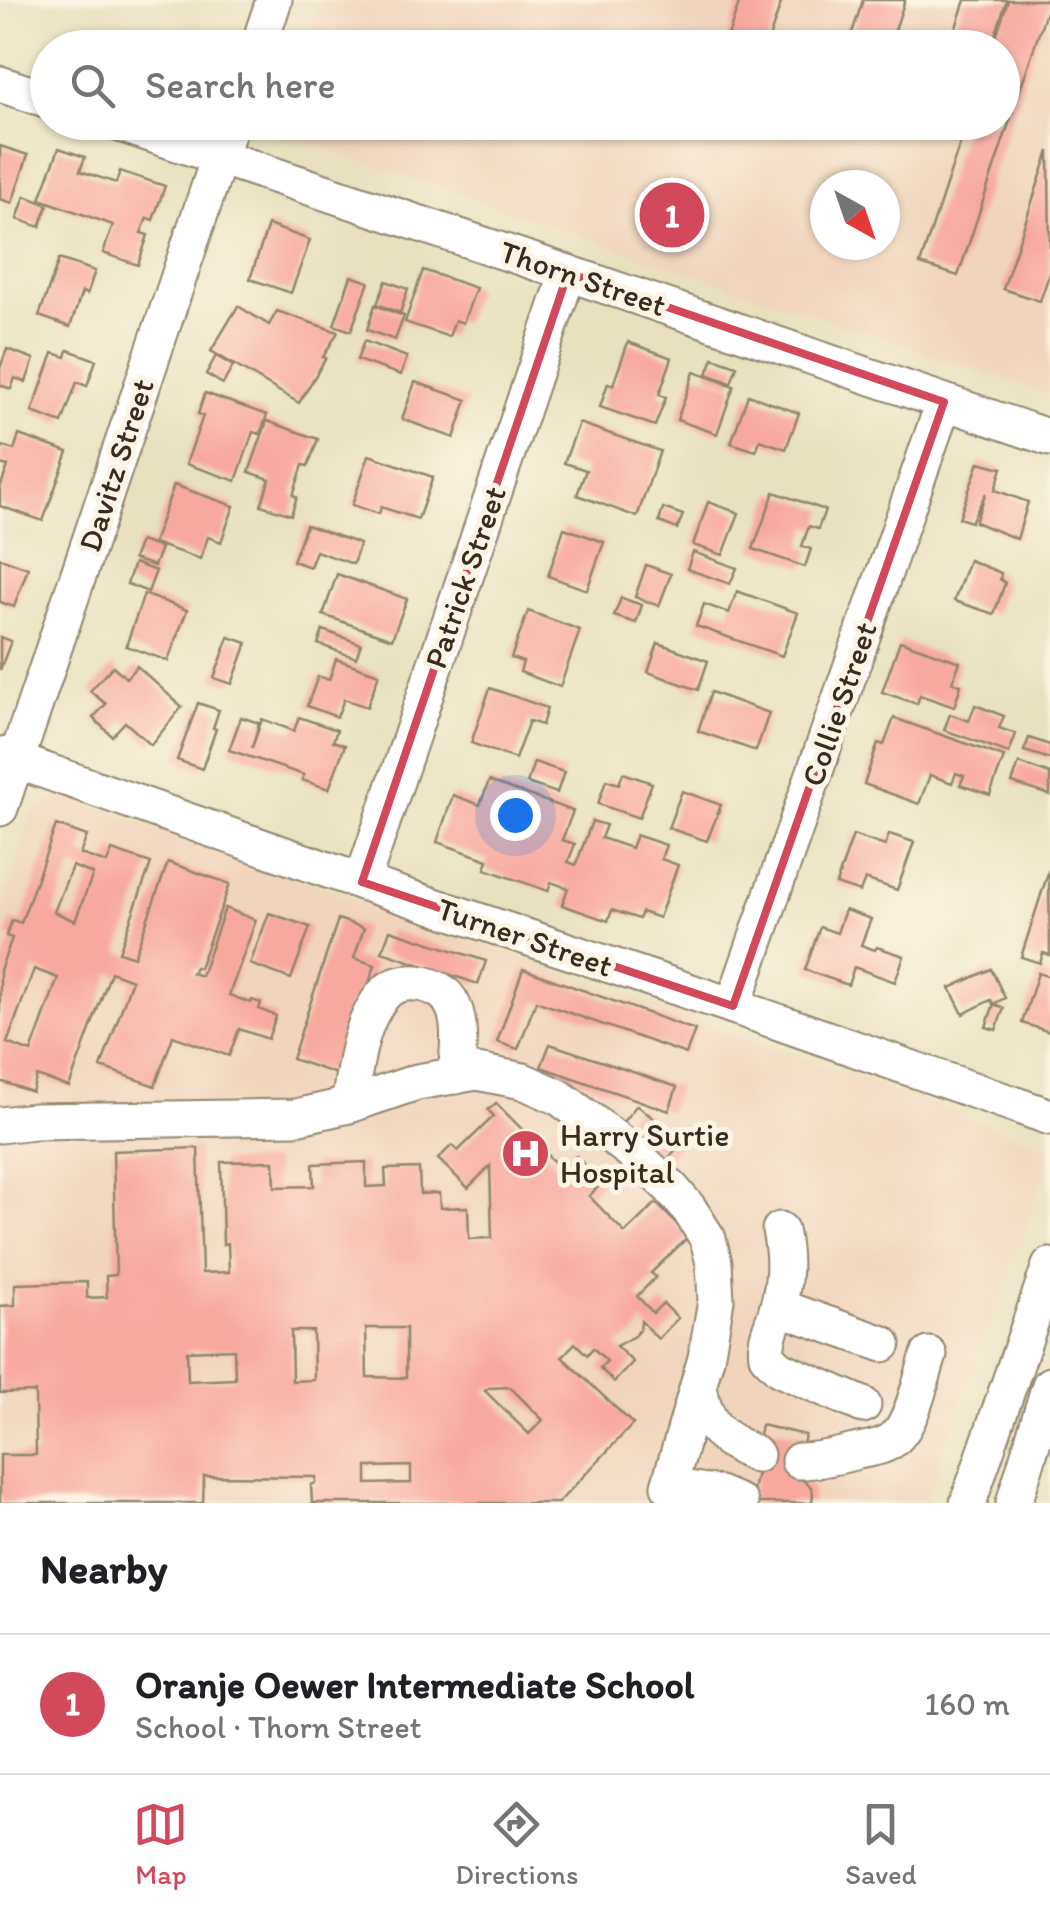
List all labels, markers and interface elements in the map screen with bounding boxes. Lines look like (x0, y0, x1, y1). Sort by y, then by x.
search box (30, 30, 1020, 140)
icon: search (65, 58, 120, 113)
text: Search here (145, 62, 336, 108)
north arrow (810, 170, 900, 260)
pin: 1 (640, 178, 704, 252)
street label: Thorn Street (495, 232, 671, 324)
street label: Davitz Street (70, 374, 162, 556)
street label: Patrick Street (416, 481, 514, 673)
street label: Collie Street (793, 617, 885, 791)
your location (490, 790, 541, 841)
street label: Turner Street (432, 889, 618, 985)
place label: Harry Surtie Hospital (560, 1116, 729, 1191)
hospital icon: Harry Surtie Hospital (499, 1127, 551, 1179)
text: Nearby (40, 1543, 167, 1594)
text: Oranje Oewer Intermediate School (135, 1662, 694, 1708)
text: 1 (65, 1685, 80, 1723)
text: 160 m (924, 1685, 1010, 1723)
text: School · Thorn Street (135, 1708, 422, 1746)
tab: Map (133, 1797, 188, 1891)
tab: Directions (455, 1797, 578, 1891)
tab: Saved (845, 1797, 917, 1891)

